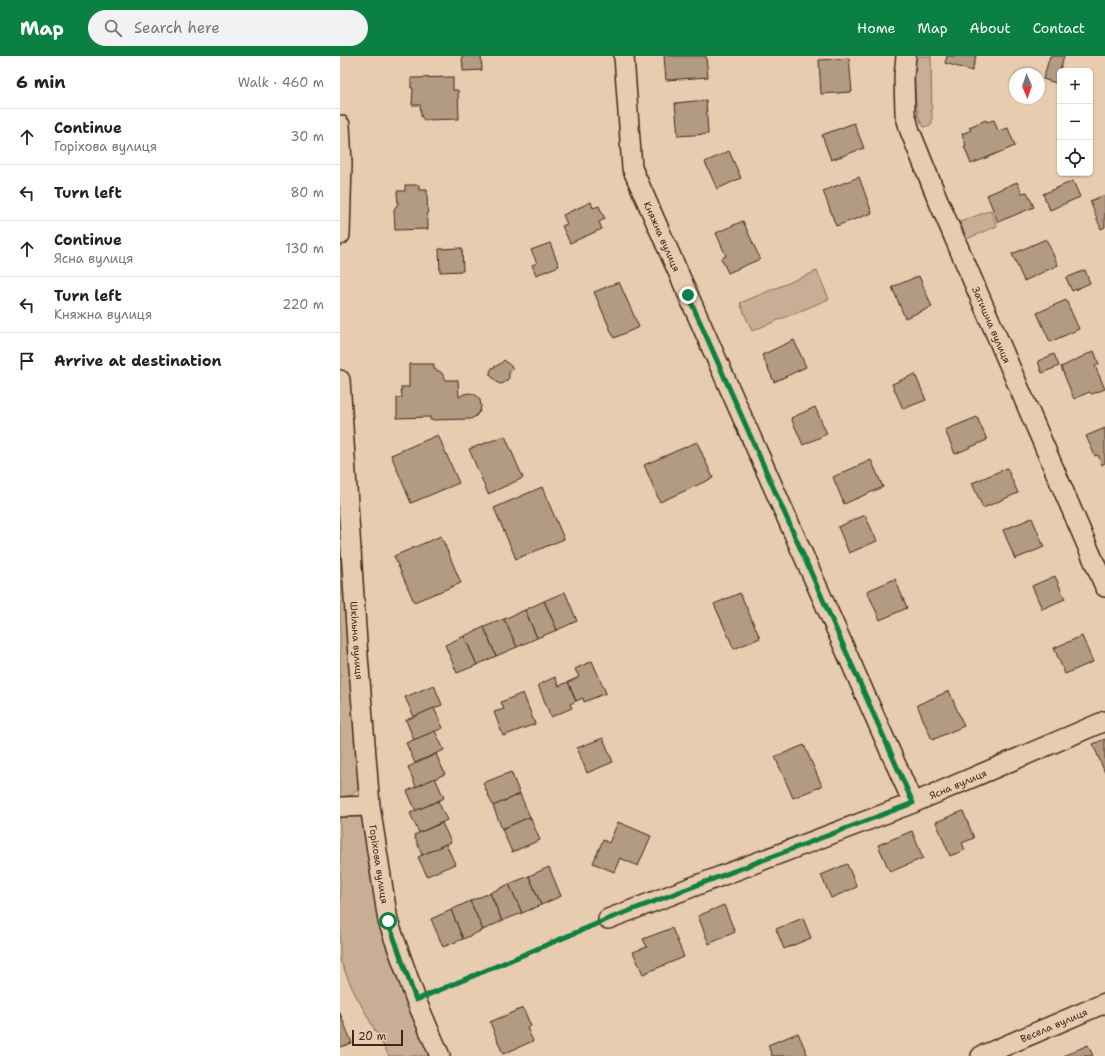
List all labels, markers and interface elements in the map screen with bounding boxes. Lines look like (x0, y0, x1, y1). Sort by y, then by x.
search box (88, 10, 368, 46)
text: Map (20, 16, 64, 41)
icon: search (102, 17, 124, 39)
text: Search here (134, 18, 220, 38)
text: Home (857, 19, 896, 37)
text: Map (918, 19, 948, 37)
text: About (970, 19, 1011, 37)
text: Contact (1033, 19, 1085, 37)
north arrow (1009, 68, 1045, 104)
map controls (1057, 68, 1093, 176)
button: + (1057, 68, 1093, 104)
text: 6 min (16, 71, 66, 93)
text: Walk · 460 m (238, 74, 324, 91)
button: − (1057, 104, 1093, 140)
text: Continue (54, 118, 122, 138)
icon: ahead (16, 126, 38, 148)
text: 30 m (290, 128, 324, 145)
text: Горіхова вулиця (54, 138, 157, 155)
button: locate (1057, 140, 1093, 176)
icon: left (16, 182, 38, 204)
text: Turn left (54, 183, 122, 203)
text: 80 m (290, 184, 324, 201)
street label: Княжна вулиця (641, 199, 683, 274)
text: Continue (54, 230, 122, 250)
icon: ahead (16, 238, 38, 260)
text: 130 m (286, 240, 324, 257)
text: Ясна вулиця (54, 250, 133, 267)
street label: Затишна вулиця (969, 284, 1014, 365)
text: Turn left (54, 286, 122, 306)
route end (679, 286, 697, 304)
icon: left (16, 294, 38, 316)
text: 220 m (282, 296, 324, 313)
text: Княжна вулиця (54, 306, 152, 323)
icon: arrive (16, 350, 38, 372)
text: Arrive at destination (54, 351, 222, 371)
street label: Шкільна вулиця (347, 601, 366, 680)
street label: Ясна вулиця (927, 766, 989, 802)
street label: Горіхова вулиця (366, 824, 391, 905)
route start (379, 912, 397, 930)
street label: Весела вулиця (1018, 1005, 1089, 1046)
scale bar (352, 1028, 403, 1047)
text: 20 m (358, 1029, 386, 1044)

